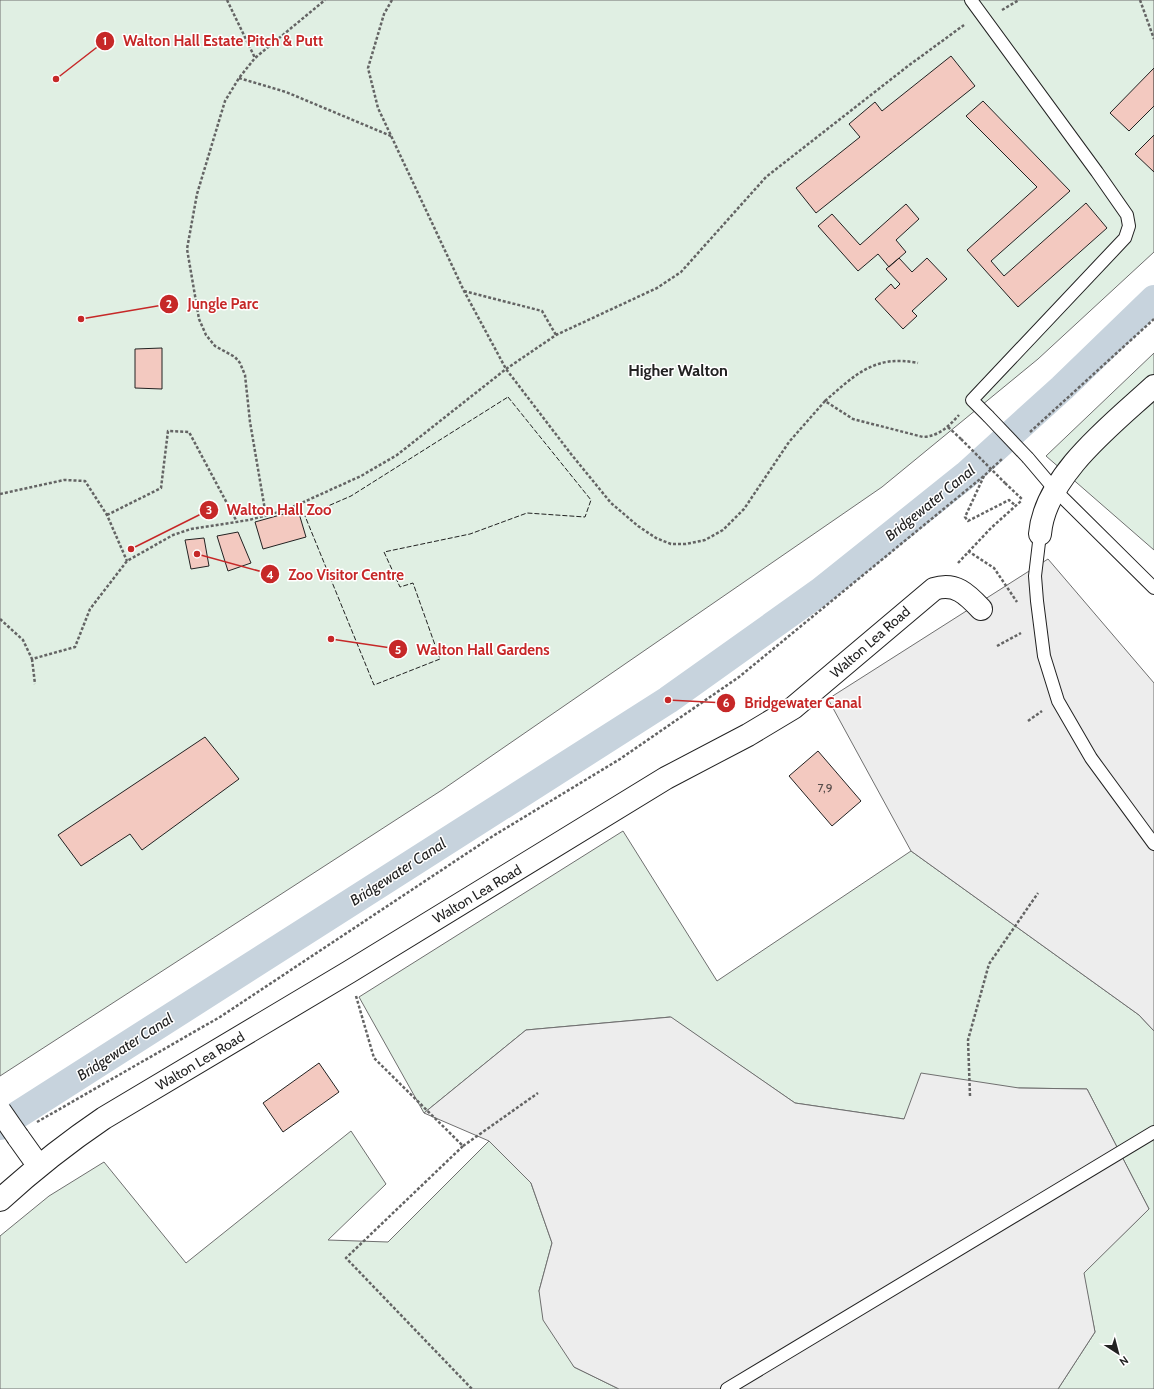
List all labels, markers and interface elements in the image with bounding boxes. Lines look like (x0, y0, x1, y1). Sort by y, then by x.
callout: Walton Hall Estate Pitch & Putt (95, 27, 331, 54)
text: Walton Hall Estate Pitch & Putt (123, 32, 323, 50)
text: 1 (103, 33, 107, 48)
callout: Jungle Parc (159, 290, 266, 317)
text: Jungle Parc (187, 295, 259, 313)
text: 2 (166, 296, 172, 311)
district label: Higher Walton (628, 361, 728, 380)
water label: Bridgewater Canal (881, 461, 979, 545)
callout: Walton Hall Zoo (199, 496, 340, 523)
text: Walton Hall Zoo (226, 501, 332, 519)
text: 3 (206, 502, 212, 517)
callout: Zoo Visitor Centre (260, 561, 412, 588)
text: Zoo Visitor Centre (288, 566, 404, 584)
text: 4 (266, 567, 274, 582)
street label: Walton Lea Road (826, 602, 914, 682)
callout: Walton Hall Gardens (388, 636, 558, 663)
text: Walton Hall Gardens (416, 641, 550, 659)
text: 5 (395, 642, 401, 657)
callout: Bridgewater Canal (716, 689, 869, 716)
text: Bridgewater Canal (744, 694, 862, 712)
text: 6 (723, 695, 730, 710)
house number: 7,9 (818, 780, 833, 795)
water label: Bridgewater Canal (347, 834, 450, 910)
street label: Walton Lea Road (429, 860, 525, 928)
water label: Bridgewater Canal (74, 1009, 177, 1085)
street label: Walton Lea Road (152, 1027, 248, 1095)
north arrow (1098, 1333, 1138, 1373)
text: N (1117, 1353, 1131, 1369)

